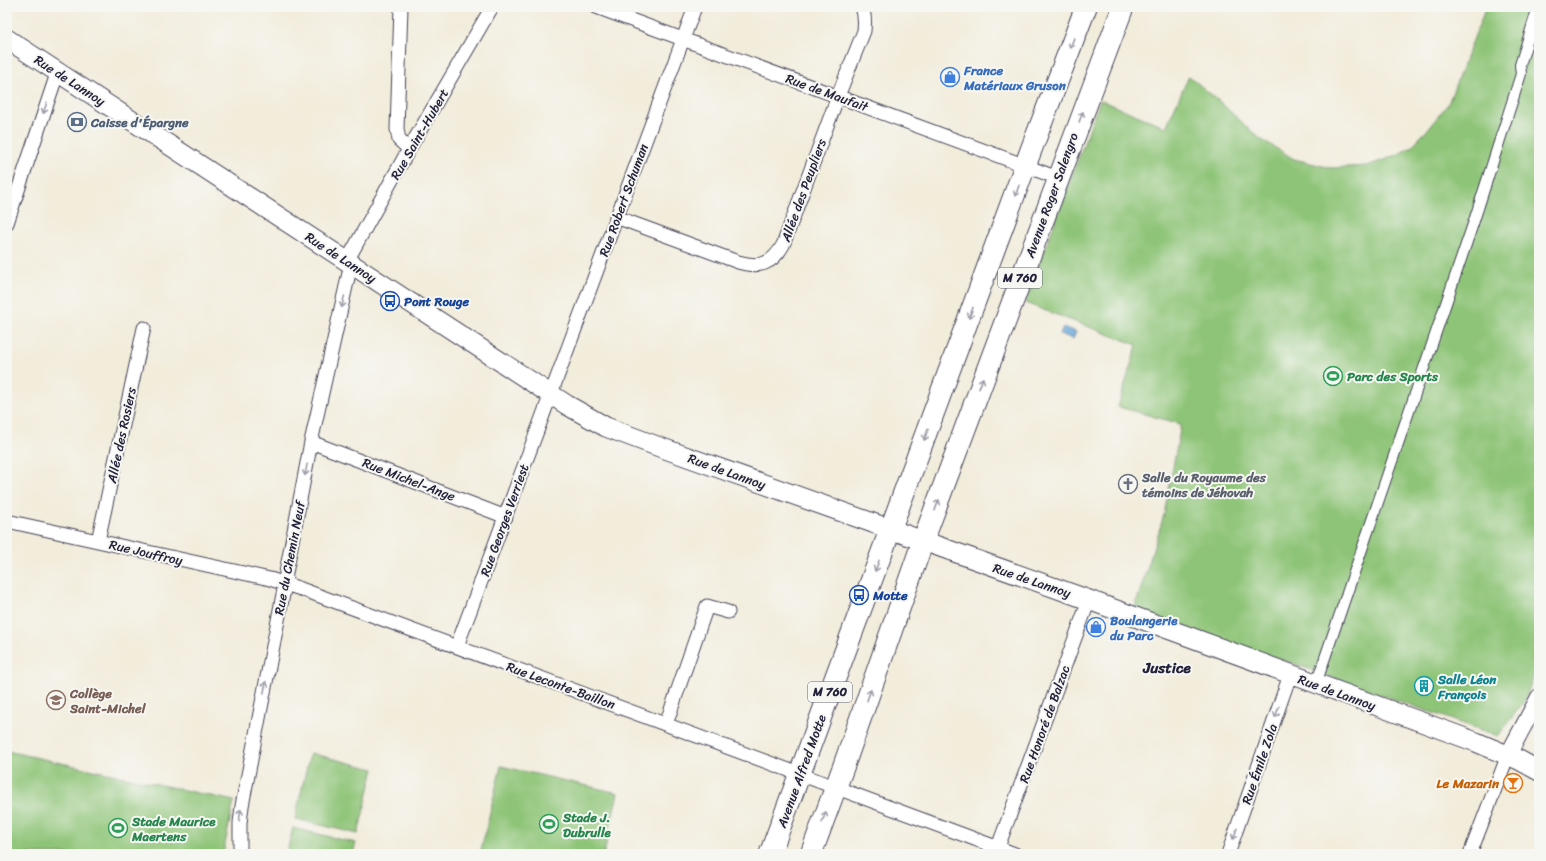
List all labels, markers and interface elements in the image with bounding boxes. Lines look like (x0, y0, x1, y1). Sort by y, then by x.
one-way arrow (1068, 37, 1076, 49)
street label: Rue de Lannoy (29, 49, 110, 112)
place label: France Matériaux Gruson (963, 59, 1067, 97)
shop icon: France Matériaux Gruson (939, 66, 961, 88)
street label: Rue de Maufait (782, 67, 872, 118)
street label: Rue Saint-Hubert (384, 84, 455, 184)
one-way arrow (41, 102, 49, 114)
bank icon: Caisse d'Épargne (66, 111, 88, 133)
place label: Caisse d'Épargne (90, 111, 189, 134)
one-way arrow (1077, 111, 1085, 123)
street label: Avenue Roger Salengro (1018, 129, 1085, 262)
street label: Allée des Peupliers (774, 135, 833, 246)
street label: Rue Robert Schuman (592, 140, 655, 260)
one-way arrow (1012, 185, 1020, 197)
street label: Rue de Lannoy (300, 226, 381, 289)
road number: M 760 (998, 268, 1042, 288)
bus stop icon: Pont Rouge (379, 290, 401, 312)
place label: Pont Rouge (404, 290, 470, 313)
one-way arrow (338, 295, 346, 308)
one-way arrow (967, 307, 975, 319)
sports icon: Parc des Sports (1322, 365, 1344, 387)
place label: Parc des Sports (1347, 365, 1439, 388)
one-way arrow (978, 377, 986, 389)
street label: Allée des Rosiers (100, 384, 143, 486)
one-way arrow (921, 428, 929, 440)
street label: Rue de Lannoy (685, 447, 769, 496)
street label: Rue Michel-Ange (359, 451, 459, 508)
street label: Rue Georges Verriest (473, 460, 536, 580)
one-way arrow (302, 463, 310, 476)
place label: Salle du Royaume des témoins de Jéhovah (1141, 466, 1267, 504)
church icon: Salle du Royaume des témoins de Jéhovah (1117, 473, 1139, 495)
street label: Rue du Chemin Neuf (267, 498, 312, 617)
one-way arrow (933, 499, 941, 511)
street label: Rue Jouffroy (107, 533, 185, 572)
street label: Rue de Lannoy (990, 556, 1074, 605)
one-way arrow (872, 560, 880, 572)
bus stop icon: Motte (848, 584, 870, 606)
place label: Motte (872, 584, 908, 607)
place label: Boulangerie du Parc (1110, 609, 1178, 647)
shop icon: Boulangerie du Parc (1085, 616, 1107, 638)
street label: Rue Leconte-Baillon (503, 655, 619, 716)
district label: Justice (1142, 655, 1191, 681)
street label: Rue Honoré de Balzac (1012, 661, 1077, 786)
street label: Rue de Lannoy (1295, 668, 1379, 717)
place label: Salle Léon François (1437, 668, 1497, 706)
building icon: Salle Léon François (1413, 675, 1435, 697)
one-way arrow (261, 681, 269, 694)
place label: Collège Saint-Michel (69, 682, 147, 720)
road number: M 760 (808, 682, 852, 702)
school or university icon: Collège Saint-Michel (45, 689, 67, 711)
one-way arrow (865, 690, 873, 702)
one-way arrow (1273, 705, 1281, 717)
street label: Avenue Alfred Motte (770, 711, 833, 832)
street label: Rue Émile Zola (1235, 720, 1284, 808)
place label: Le Mazarin (1437, 772, 1500, 795)
bar icon: Le Mazarin (1502, 772, 1524, 794)
place label: Stade J. Dubrulle (562, 806, 612, 844)
one-way arrow (237, 809, 244, 822)
place label: Stade Maurice Maertens (131, 810, 216, 848)
one-way arrow (821, 812, 829, 824)
sports icon: Stade J. Dubrulle (538, 813, 560, 835)
sports icon: Stade Maurice Maertens (107, 817, 129, 839)
one-way arrow (1230, 828, 1238, 840)

